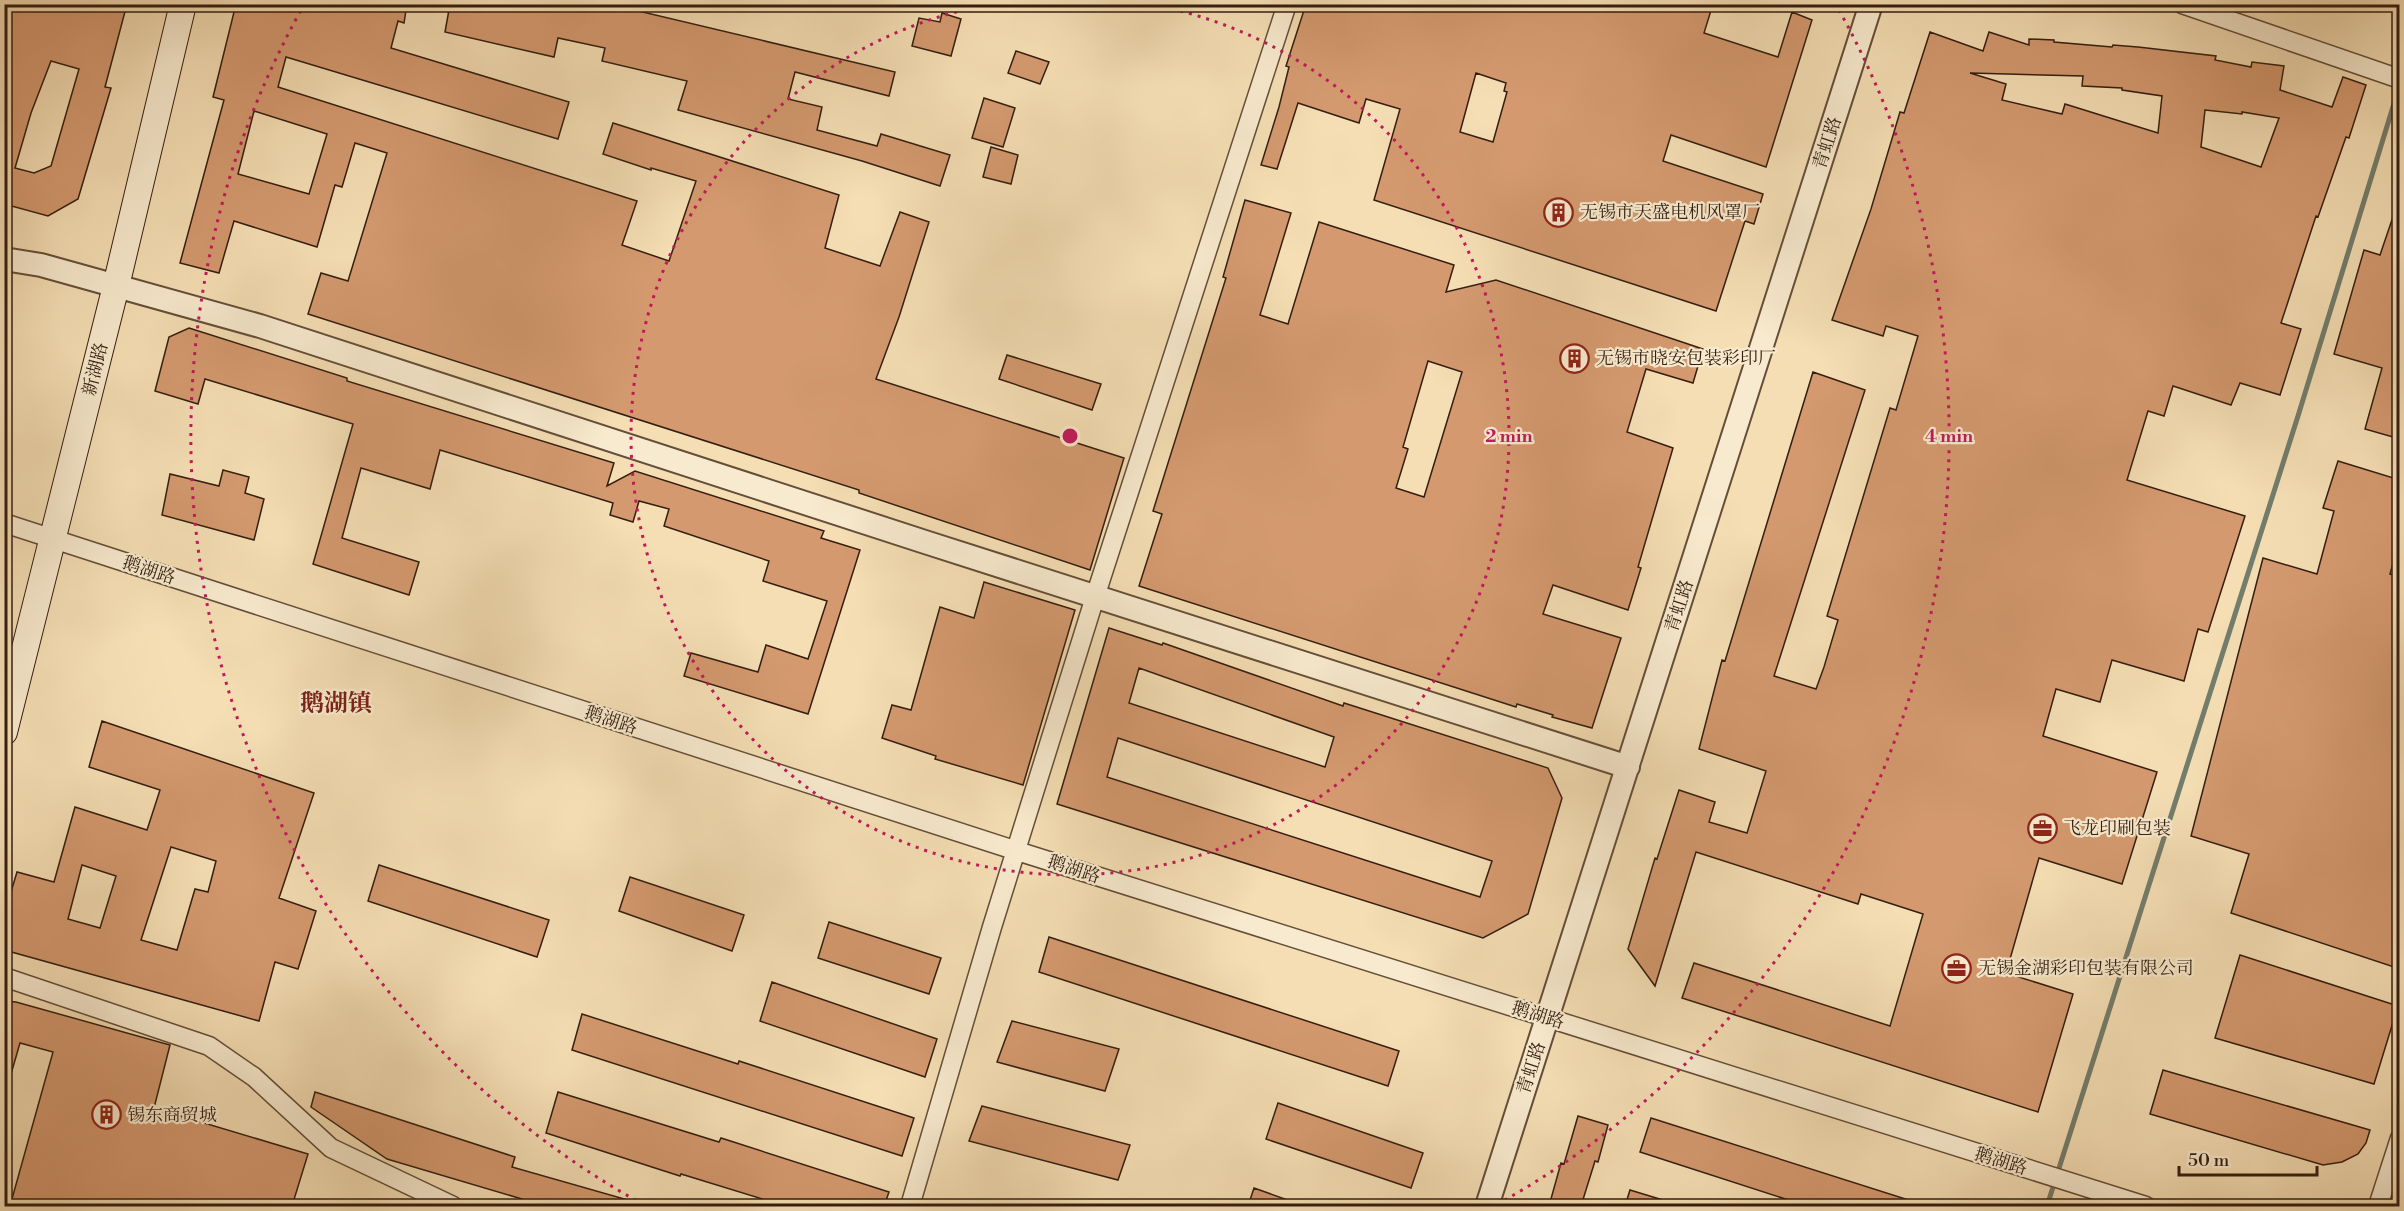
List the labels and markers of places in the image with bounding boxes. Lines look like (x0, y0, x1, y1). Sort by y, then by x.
building icon: 无锡市天盛电机风罩厂 (1543, 196, 1575, 228)
place label: 无锡市天盛电机风罩厂 (1580, 201, 1760, 224)
building icon: 无锡市晓安包装彩印厂 (1559, 342, 1591, 374)
place label: 无锡市晓安包装彩印厂 (1596, 347, 1776, 370)
centre of rings (1060, 426, 1080, 446)
office icon: 飞龙印刷包装 (2026, 812, 2058, 844)
place label: 飞龙印刷包装 (2063, 817, 2171, 840)
office icon: 无锡金湖彩印包装有限公司 (1941, 952, 1973, 984)
place label: 无锡金湖彩印包装有限公司 (1978, 957, 2194, 980)
building icon: 锡东商贸城 (90, 1099, 122, 1131)
place label: 锡东商贸城 (127, 1104, 217, 1127)

